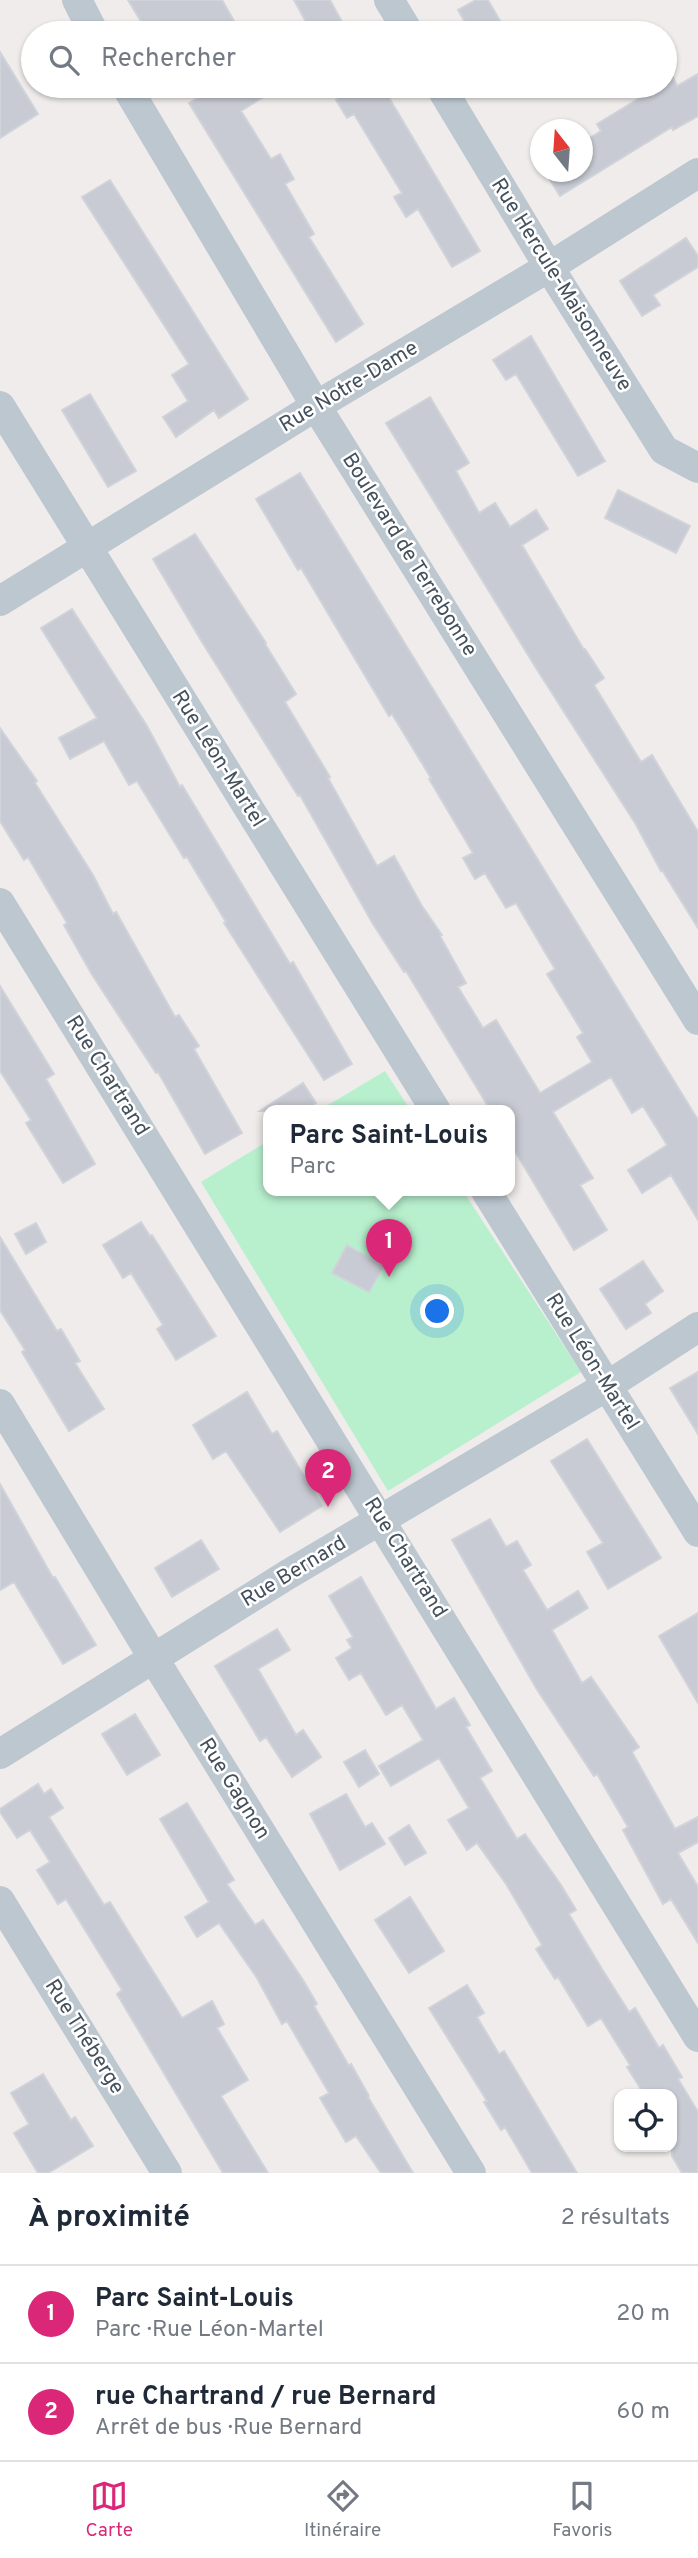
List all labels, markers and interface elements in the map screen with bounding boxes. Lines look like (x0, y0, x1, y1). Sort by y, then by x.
search box (21, 21, 677, 98)
icon: search (45, 41, 83, 79)
text: Rechercher (101, 43, 236, 76)
north arrow (530, 119, 593, 182)
street label: Rue Hercule-Maisonneuve (484, 173, 638, 397)
street label: Rue Notre-Dame (275, 335, 423, 439)
street label: Boulevard de Terrebonne (335, 448, 483, 662)
street label: Rue Léon-Martel (165, 685, 271, 833)
street label: Rue Chartrand (59, 1011, 155, 1141)
popup (263, 1105, 515, 1196)
text: Parc Saint-Louis (290, 1120, 488, 1153)
text: Parc (290, 1153, 336, 1182)
pin: 1 (366, 1219, 412, 1277)
street label: Rue Léon-Martel (539, 1288, 645, 1436)
your location (420, 1294, 454, 1328)
pin: 2 (305, 1449, 351, 1507)
street label: Rue Chartrand (357, 1493, 453, 1623)
street label: Rue Bernard (237, 1530, 351, 1614)
street label: Rue Gagnon (192, 1733, 276, 1845)
street label: Rue Théberge (38, 1974, 130, 2100)
map controls (614, 2089, 677, 2152)
button: locate (614, 2089, 677, 2152)
text: À proximité (28, 2200, 190, 2237)
text: 2 résultats (561, 2204, 670, 2233)
text: Parc Saint-Louis (95, 2283, 294, 2316)
text: 1 (46, 2300, 56, 2329)
text: 20 m (616, 2300, 670, 2329)
text: Parc · Rue Léon-Martel (95, 2316, 324, 2345)
text: rue Chartrand / rue Bernard (95, 2381, 436, 2414)
text: 2 (44, 2398, 58, 2427)
text: 60 m (617, 2398, 670, 2427)
text: Arrêt de bus · Rue Bernard (95, 2414, 362, 2443)
tab: Carte (86, 2477, 133, 2543)
tab: Itinéraire (304, 2477, 381, 2543)
tab: Favoris (552, 2477, 612, 2543)

